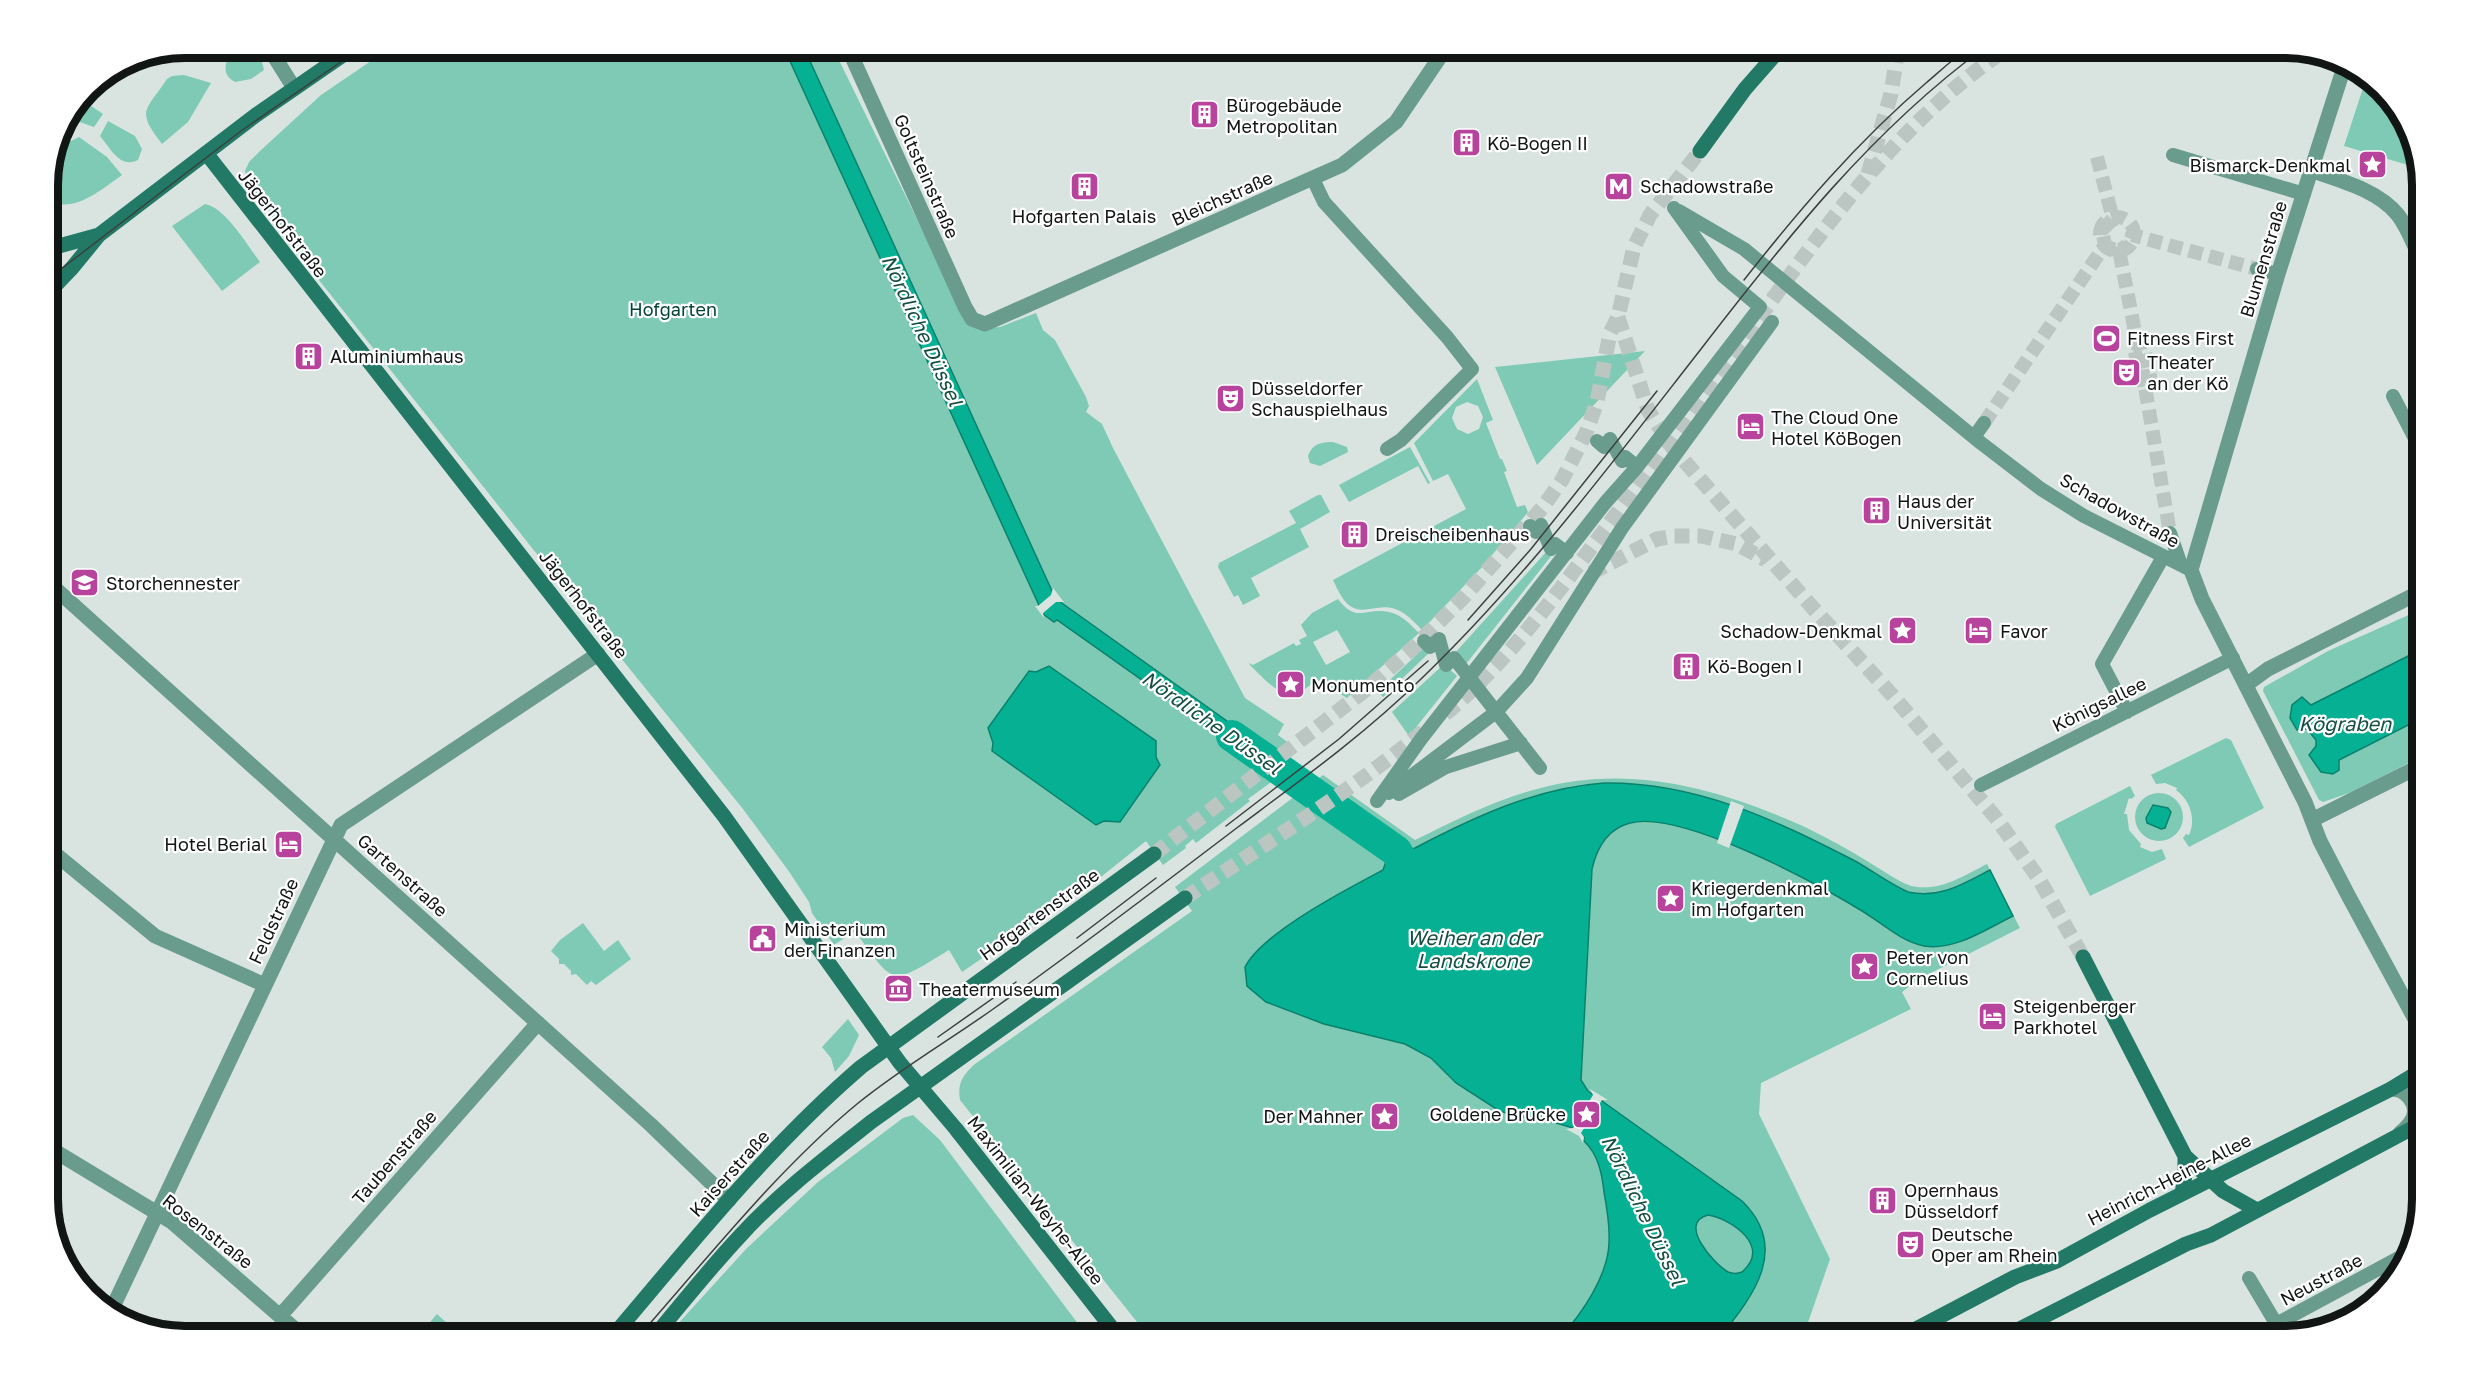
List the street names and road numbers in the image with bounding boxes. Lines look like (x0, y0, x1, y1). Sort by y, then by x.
street label: Goltsteinstraße (890, 110, 964, 242)
street label: Jägerhofstraße (234, 164, 332, 282)
street label: Bleichstraße (1168, 166, 1276, 230)
street label: Blumenstraße (2235, 198, 2291, 320)
street label: Schadowstraße (2056, 468, 2184, 552)
street label: Jägerhofstraße (535, 545, 633, 663)
street label: Königsallee (2048, 672, 2150, 736)
street label: Gartenstraße (353, 829, 453, 921)
street label: Hofgartenstraße (975, 863, 1103, 965)
street label: Feldstraße (244, 875, 302, 967)
street label: Taubenstraße (347, 1105, 441, 1209)
street label: Maximilian-Weyhe-Allee (963, 1111, 1109, 1289)
street label: Kaiserstraße (684, 1125, 774, 1221)
street label: Heinrich-Heine-Allee (2083, 1128, 2255, 1230)
street label: Rosenstraße (158, 1189, 258, 1273)
street label: Neustraße (2276, 1248, 2366, 1310)

